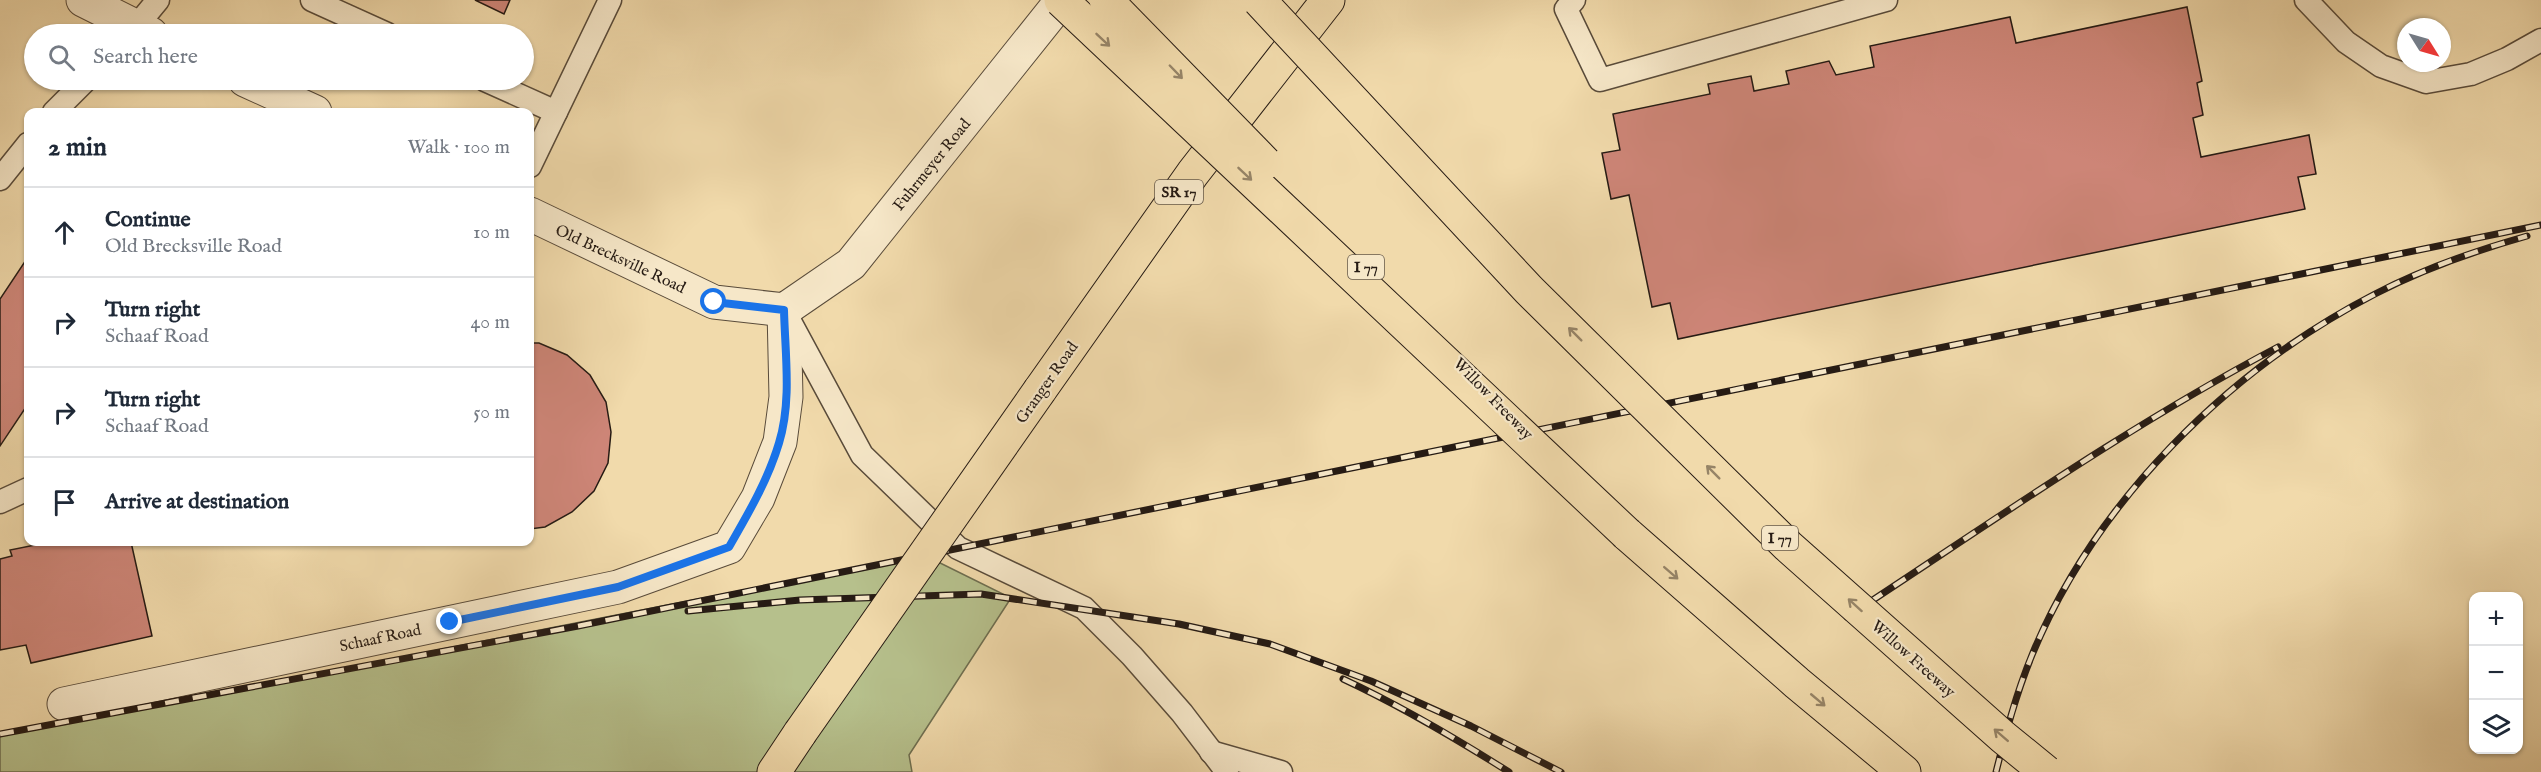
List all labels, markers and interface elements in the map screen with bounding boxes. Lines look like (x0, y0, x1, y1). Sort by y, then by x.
north arrow (2397, 18, 2451, 72)
search box (24, 24, 534, 90)
one-way arrow (1096, 33, 1111, 47)
icon: search (45, 41, 78, 74)
text: Search here (93, 43, 198, 71)
one-way arrow (1169, 64, 1183, 79)
street label: Fuhrmeyer Road (889, 115, 976, 215)
text: 2 min (48, 131, 107, 164)
text: Walk · 100 m (407, 135, 510, 160)
one-way arrow (1238, 167, 1253, 181)
road number: SR 17 (1155, 180, 1203, 204)
text: Continue (105, 206, 191, 234)
icon: ahead (48, 216, 81, 249)
text: 10 m (473, 220, 510, 245)
street label: Old Brecksville Road (552, 221, 689, 299)
text: Old Brecksville Road (105, 234, 282, 259)
road number: I 77 (1348, 255, 1384, 279)
route start (700, 288, 726, 314)
text: Turn right (105, 296, 200, 324)
icon: right (48, 306, 81, 339)
text: 40 m (471, 310, 510, 335)
text: Schaaf Road (105, 324, 209, 349)
one-way arrow (1567, 327, 1582, 342)
street label: Granger Road (1012, 338, 1084, 428)
street label: Willow Freeway (1448, 354, 1537, 445)
text: Turn right (105, 386, 200, 414)
icon: right (48, 396, 81, 429)
text: 50 m (473, 400, 510, 425)
text: Schaaf Road (105, 414, 209, 439)
one-way arrow (1706, 464, 1720, 479)
icon: arrive (48, 486, 81, 519)
text: Arrive at destination (105, 488, 289, 516)
road number: I 77 (1762, 526, 1798, 550)
one-way arrow (1663, 566, 1678, 580)
map controls (2469, 592, 2523, 754)
button: + (2469, 592, 2523, 646)
one-way arrow (1848, 598, 1863, 612)
route end (436, 608, 462, 634)
street label: Willow Freeway (1866, 616, 1959, 703)
street label: Schaaf Road (338, 620, 423, 657)
button: − (2469, 646, 2523, 700)
one-way arrow (1810, 693, 1825, 707)
button: layers (2469, 700, 2523, 754)
one-way arrow (1994, 728, 2009, 742)

